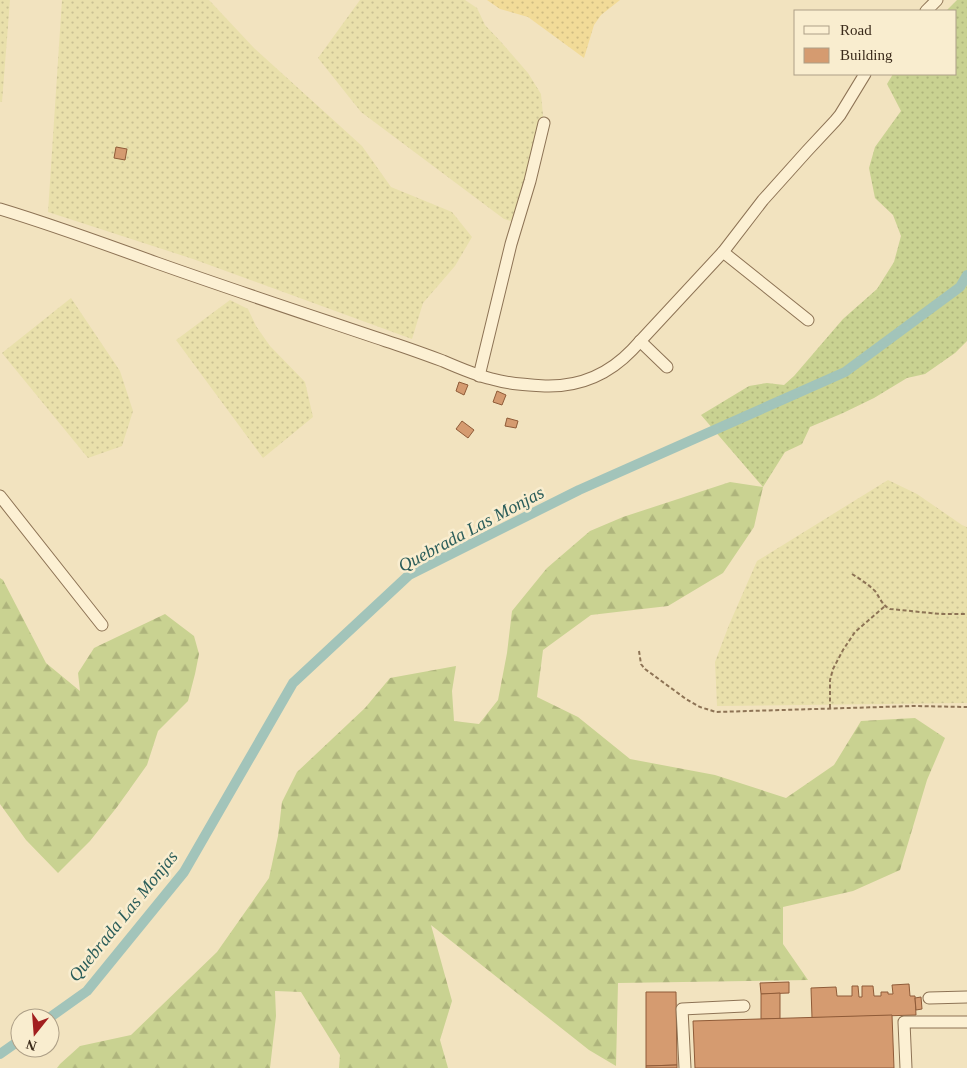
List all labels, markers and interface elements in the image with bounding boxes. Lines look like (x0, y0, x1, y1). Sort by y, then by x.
legend (794, 10, 957, 75)
text: Road (840, 22, 872, 38)
text: Building (840, 47, 893, 63)
water label: Quebrada Las Monjas (395, 482, 547, 576)
water label: Quebrada Las Monjas (64, 847, 182, 985)
north arrow (10, 1008, 60, 1058)
text: N (24, 1036, 38, 1054)

